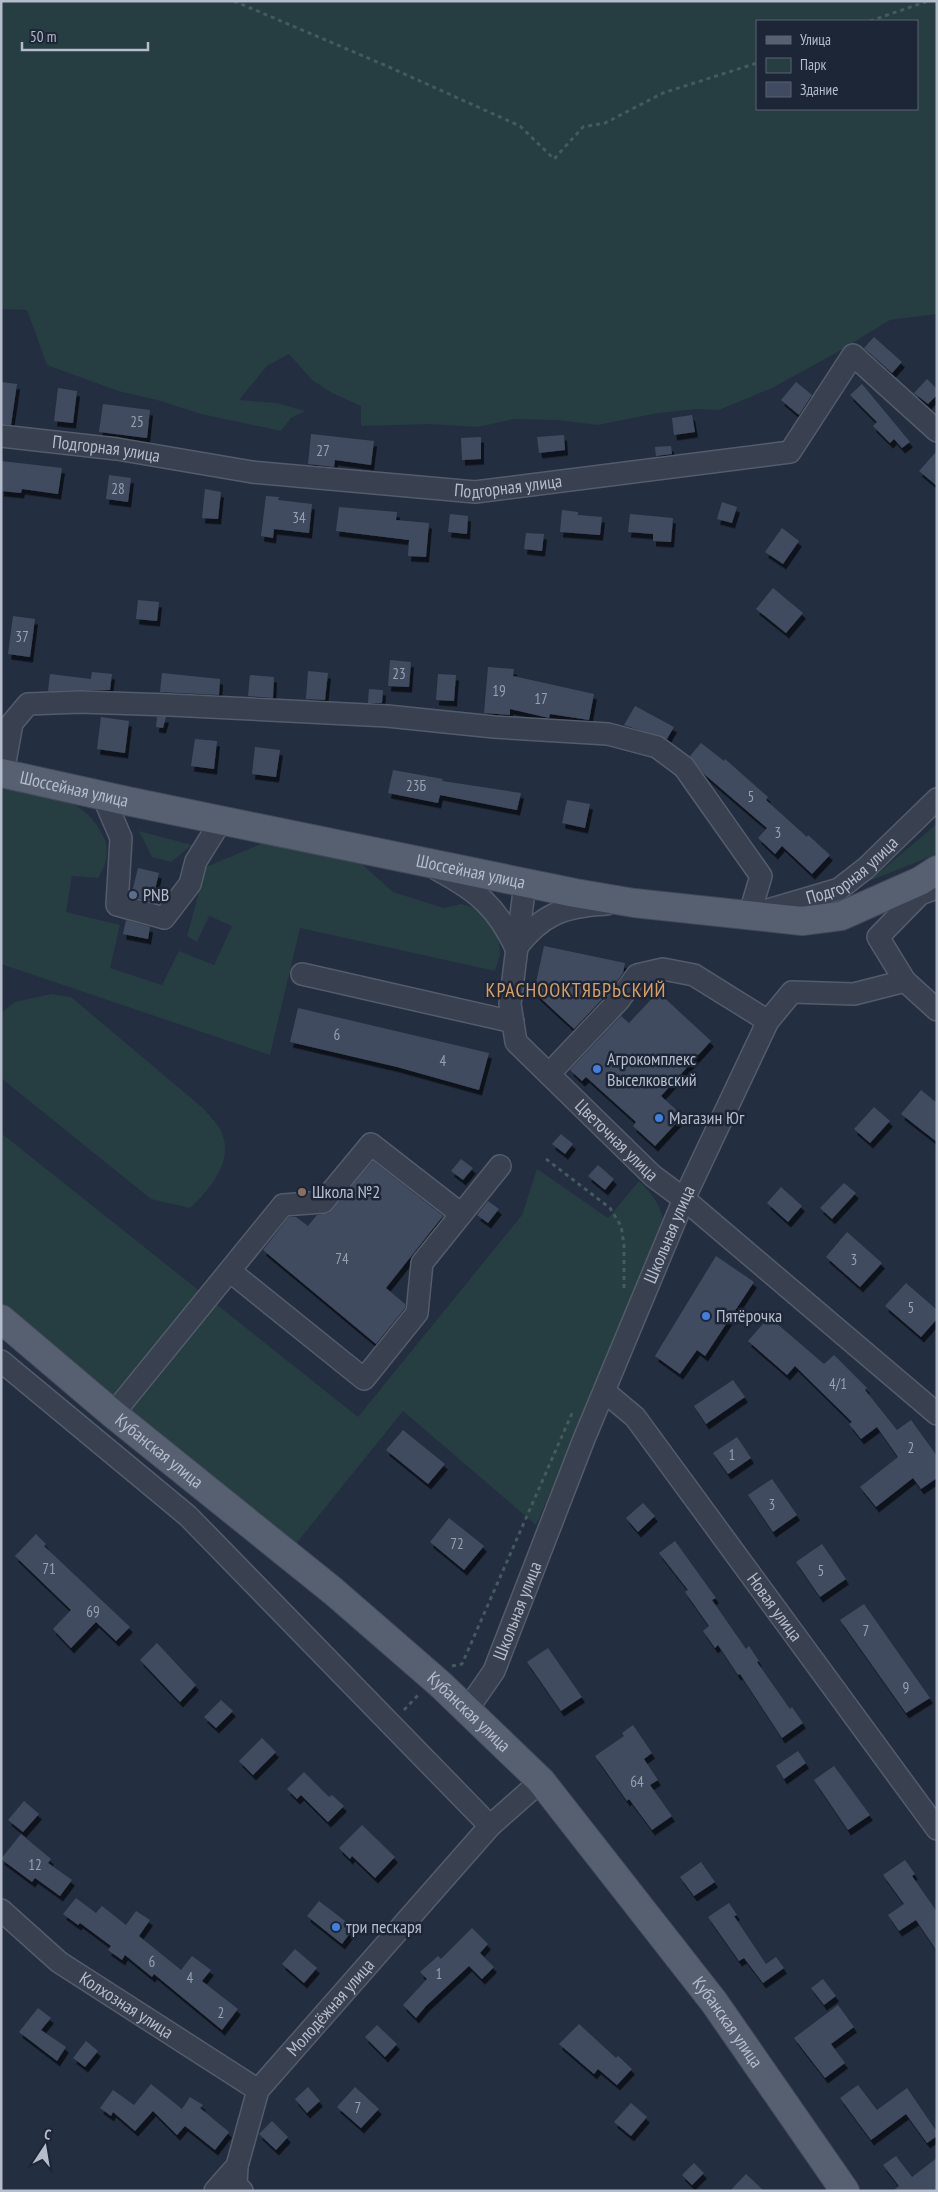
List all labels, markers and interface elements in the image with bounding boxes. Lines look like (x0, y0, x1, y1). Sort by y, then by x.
scale bar (22, 20, 149, 52)
legend (756, 20, 918, 110)
text: 50 m (30, 27, 56, 46)
text: Улица (800, 30, 831, 49)
text: Парк (800, 55, 826, 74)
text: Здание (800, 80, 838, 99)
house number: 25 (130, 412, 144, 431)
street label: Подгорная улица (51, 430, 162, 467)
house number: 27 (316, 441, 330, 460)
street label: Подгорная улица (453, 469, 563, 503)
house number: 28 (111, 479, 125, 498)
house number: 34 (292, 508, 306, 527)
house number: 37 (15, 627, 29, 646)
house number: 23 (392, 664, 406, 683)
house number: 19 (492, 681, 506, 700)
house number: 17 (534, 689, 548, 708)
street label: Шоссейная улица (18, 766, 131, 812)
house number: 23Б (406, 776, 426, 795)
house number: 5 (748, 787, 754, 806)
house number: 3 (775, 823, 781, 842)
street label: Подгорная улица (803, 831, 903, 909)
street label: Шоссейная улица (414, 849, 527, 893)
place label: PNB (143, 883, 169, 906)
marker: PNB (127, 889, 139, 901)
district label: КРАСНООКТЯБРЬСКИЙ (486, 977, 666, 1003)
house number: 6 (334, 1025, 341, 1044)
place label: Агрокомплекс Выселковский (607, 1047, 697, 1091)
house number: 4 (440, 1051, 447, 1070)
marker: Агрокомплекс Выселковский (591, 1063, 603, 1075)
street label: Цветочная улица (570, 1094, 663, 1186)
place label: Магазин Юг (669, 1106, 745, 1129)
marker: Магазин Юг (653, 1112, 665, 1124)
place label: Школа №2 (312, 1180, 380, 1203)
street label: Школьная улица (638, 1181, 700, 1287)
marker: Школа №2 (296, 1186, 308, 1198)
house number: 74 (335, 1249, 349, 1268)
house number: 3 (851, 1250, 857, 1269)
house number: 5 (908, 1298, 914, 1317)
place label: Пятёрочка (716, 1304, 782, 1327)
marker: Пятёрочка (700, 1310, 712, 1322)
house number: 4/1 (829, 1374, 847, 1393)
street label: Кубанская улица (111, 1408, 208, 1493)
house number: 2 (908, 1438, 914, 1457)
house number: 1 (729, 1445, 735, 1464)
house number: 3 (769, 1495, 775, 1514)
house number: 72 (450, 1534, 464, 1553)
street label: Школьная улица (487, 1558, 546, 1663)
house number: 71 (42, 1559, 56, 1578)
house number: 5 (818, 1561, 824, 1580)
street label: Новая улица (742, 1568, 808, 1646)
house number: 69 (86, 1602, 100, 1621)
house number: 7 (863, 1621, 869, 1640)
street label: Кубанская улица (423, 1666, 516, 1757)
house number: 9 (903, 1678, 909, 1697)
house number: 64 (630, 1772, 644, 1791)
house number: 12 (28, 1855, 42, 1874)
place label: три пескаря (346, 1915, 422, 1938)
marker: три пескаря (330, 1921, 342, 1933)
house number: 6 (149, 1952, 156, 1971)
street label: Молодёжная улица (281, 1954, 379, 2061)
house number: 1 (436, 1964, 442, 1983)
street label: Колхозная улица (75, 1966, 178, 2044)
house number: 4 (187, 1968, 194, 1987)
street label: Кубанская улица (687, 1972, 768, 2072)
house number: 2 (218, 2003, 224, 2022)
house number: 7 (355, 2098, 361, 2117)
north arrow (20, 2122, 70, 2172)
text: С (43, 2125, 53, 2144)

